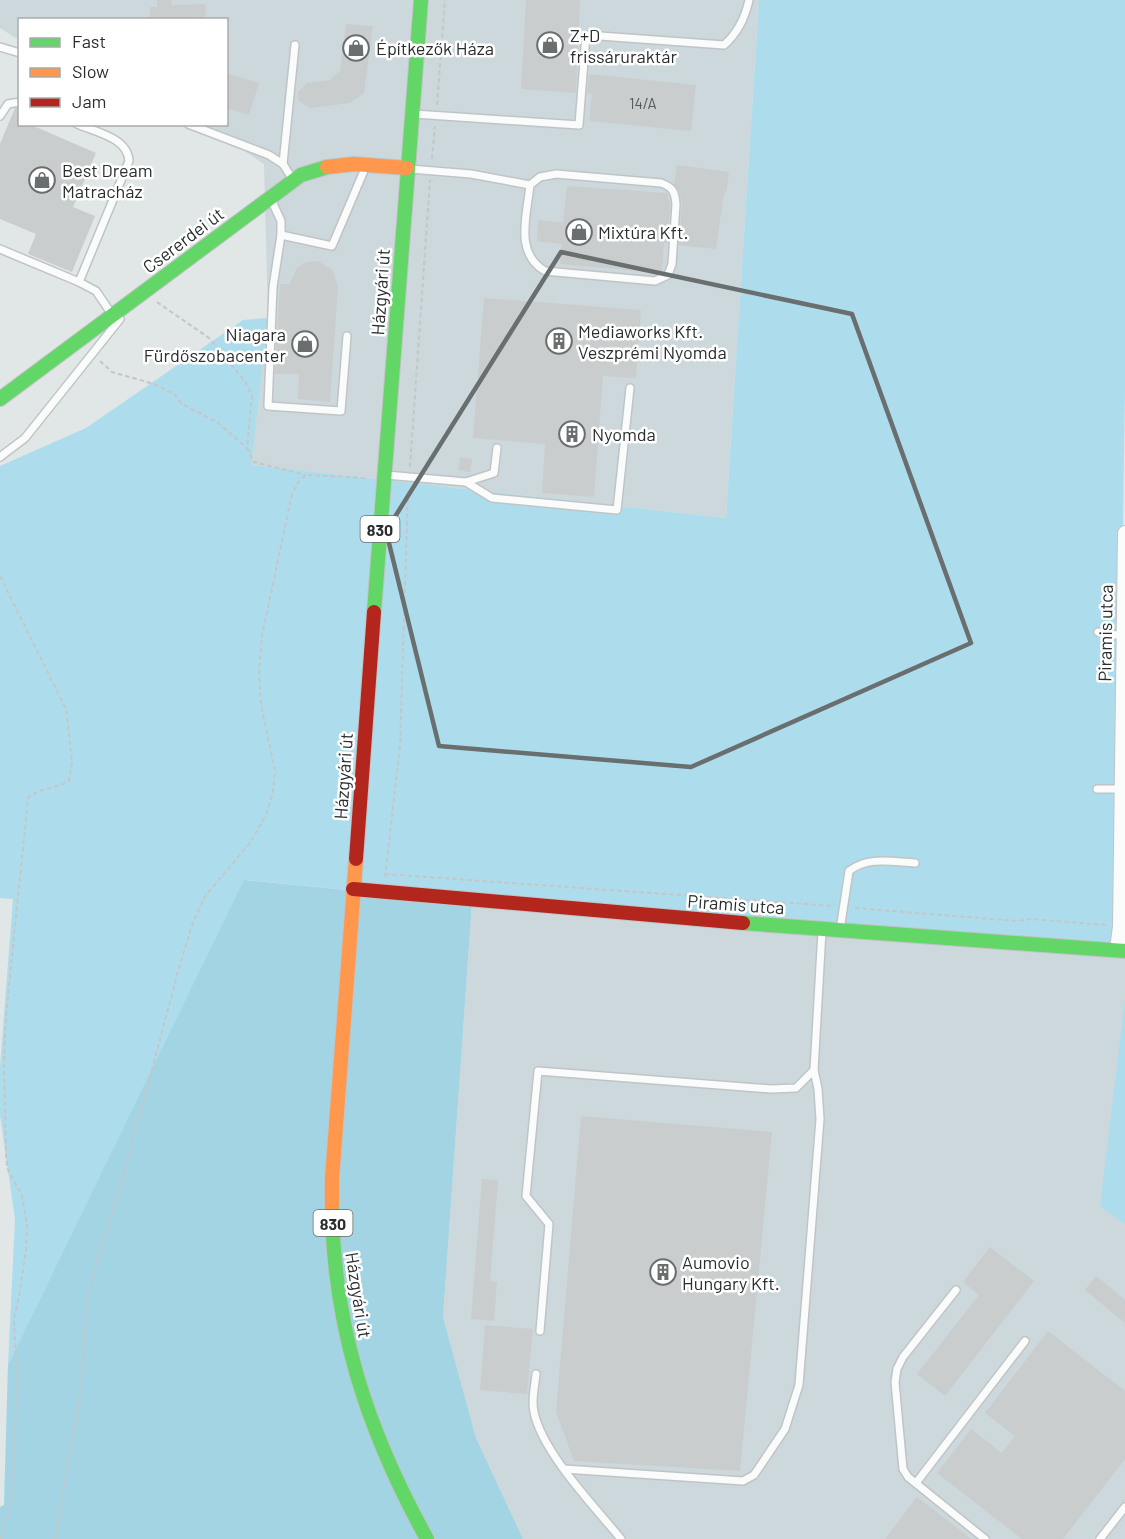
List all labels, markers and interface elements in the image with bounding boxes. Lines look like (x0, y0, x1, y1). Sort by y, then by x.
legend (18, 18, 228, 126)
place label: Z+D frissáruraktár (570, 24, 677, 67)
text: Fast (72, 30, 106, 52)
shop icon: Z+D frissáruraktár (535, 30, 565, 60)
shop icon: Építkezők Háza (341, 33, 371, 63)
place label: Építkezők Háza (376, 37, 494, 59)
text: Slow (72, 60, 109, 82)
text: Jam (72, 90, 106, 112)
house number: 14/A (629, 94, 657, 112)
place label: Best Dream Matracház (62, 159, 153, 202)
shop icon: Best Dream Matracház (27, 165, 57, 195)
street label: Csererdei út (138, 202, 228, 278)
shop icon: Mixtúra Kft. (564, 217, 594, 247)
place label: Mixtúra Kft. (598, 221, 689, 243)
street label: Házgyári út (366, 248, 394, 336)
place label: Mediaworks Kft. Veszprémi Nyomda (578, 320, 727, 363)
place label: Niagara Fürdőszobacenter (144, 323, 286, 366)
building icon: Mediaworks Kft. Veszprémi Nyomda (544, 326, 574, 356)
shop icon: Niagara Fürdőszobacenter (290, 329, 320, 359)
building icon: Nyomda (557, 419, 587, 449)
place label: Nyomda (592, 423, 656, 445)
road number: 830 (360, 516, 400, 542)
street label: Piramis utca (1093, 584, 1117, 682)
street label: Házgyári út (329, 732, 357, 820)
street label: Piramis utca (687, 890, 785, 918)
road number: 830 (314, 1210, 352, 1236)
street label: Házgyári út (341, 1250, 377, 1340)
place label: Aumovio Hungary Kft. (682, 1251, 780, 1294)
building icon: Aumovio Hungary Kft. (648, 1257, 678, 1287)

